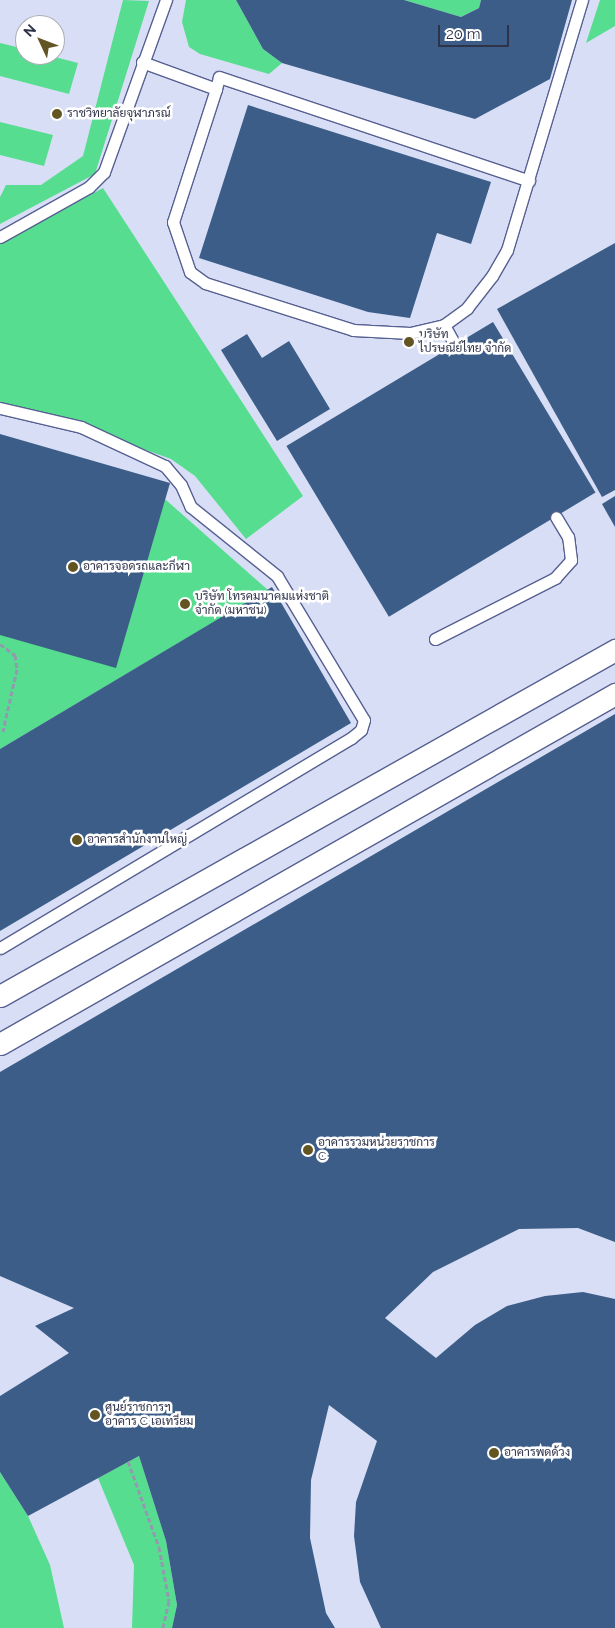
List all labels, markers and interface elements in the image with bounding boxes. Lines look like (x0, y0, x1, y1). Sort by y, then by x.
north arrow (15, 15, 65, 65)
scale bar (440, 15, 511, 47)
text: N (20, 21, 39, 40)
text: 20 m (446, 25, 481, 43)
place label: ราชวิทยาลัยจุฬาภรณ์ (67, 107, 171, 121)
marker: ราชวิทยาลัยจุฬาภรณ์ (51, 108, 63, 120)
place label: บริษัท ไปรษณีย์ไทย จำกัด (419, 328, 511, 356)
marker: บริษัท ไปรษณีย์ไทย จำกัด (403, 336, 415, 348)
place label: อาคารจอดรถและกีฬา (83, 560, 190, 574)
marker: อาคารจอดรถและกีฬา (67, 561, 79, 573)
place label: บริษัท โทรคมนาคมแห่งชาติ จำกัด (มหาชน) (195, 590, 329, 618)
marker: บริษัท โทรคมนาคมแห่งชาติ จำกัด (มหาชน) (179, 598, 191, 610)
place label: อาคารสำนักงานใหญ่ (87, 833, 187, 847)
marker: อาคารสำนักงานใหญ่ (71, 834, 83, 846)
place label: อาคารรวมหน่วยราชการ C (318, 1136, 435, 1164)
marker: อาคารรวมหน่วยราชการ C (302, 1144, 314, 1156)
place label: ศูนย์ราชการฯ อาคาร C เอเทรียม (105, 1401, 193, 1429)
marker: ศูนย์ราชการฯ อาคาร C เอเทรียม (89, 1409, 101, 1421)
place label: อาคารพดด้วง (504, 1446, 570, 1460)
marker: อาคารพดด้วง (488, 1447, 500, 1459)

